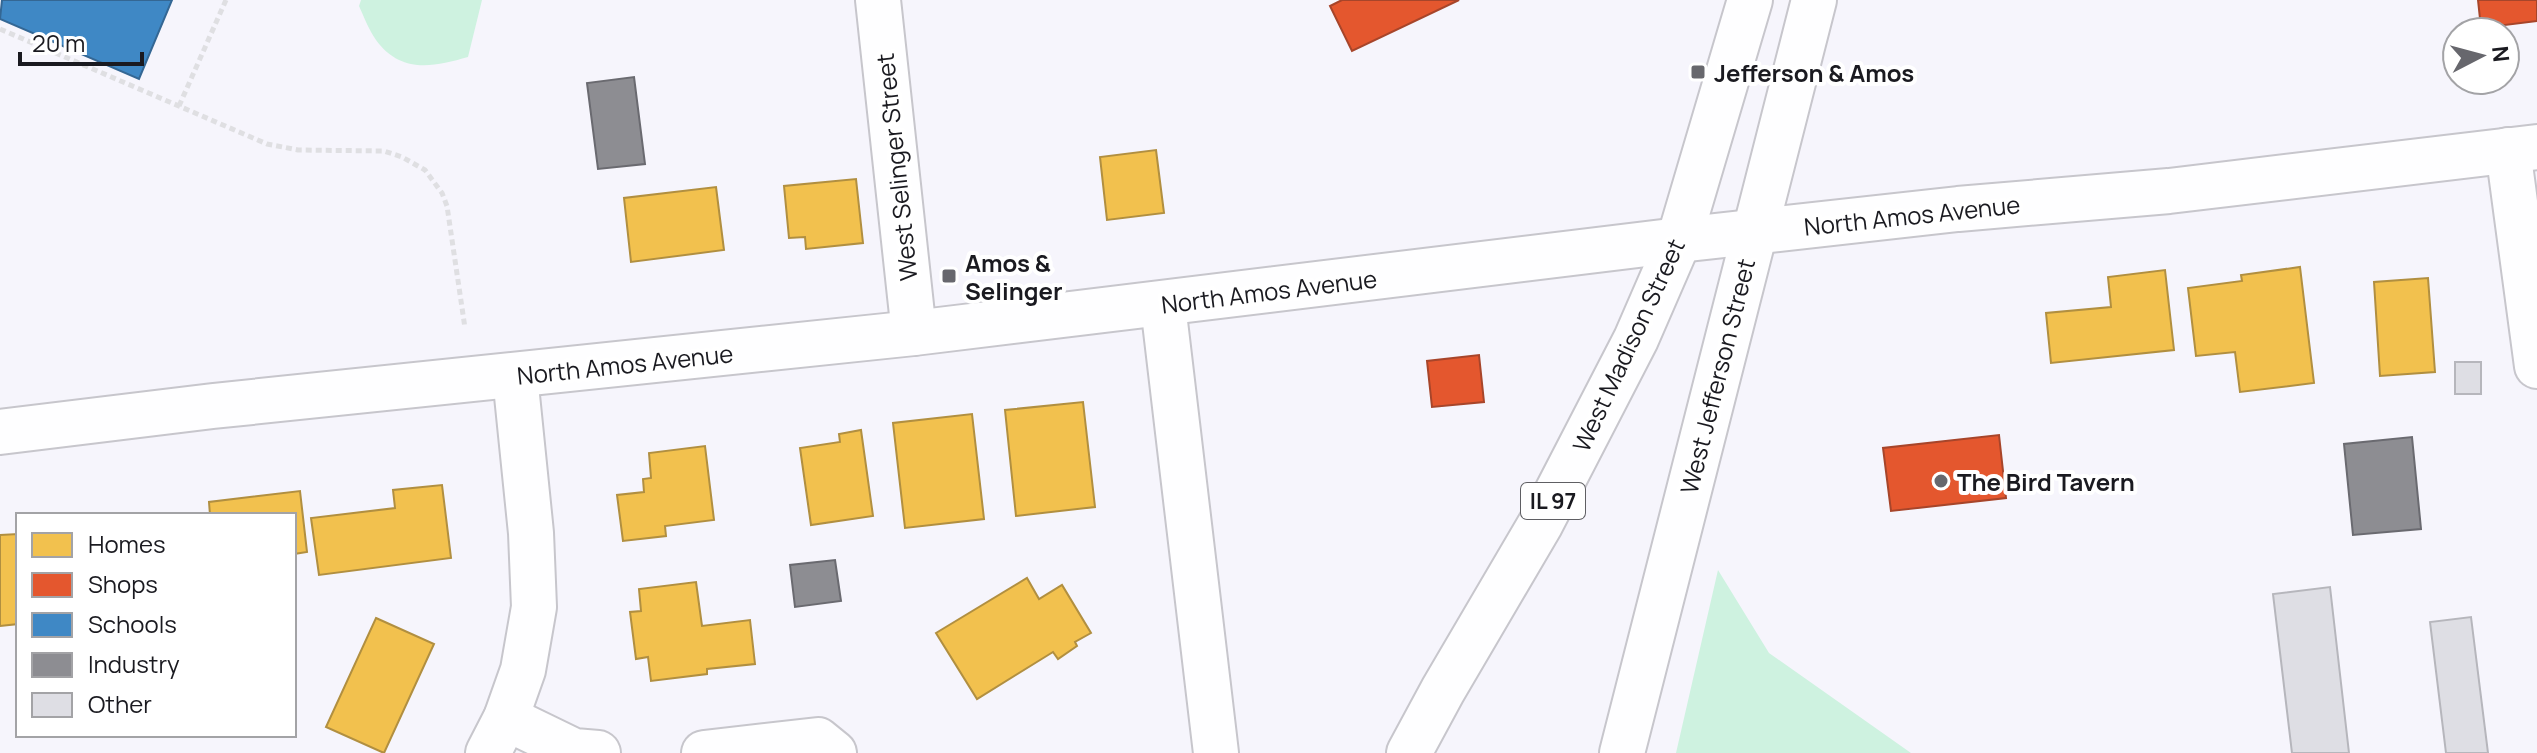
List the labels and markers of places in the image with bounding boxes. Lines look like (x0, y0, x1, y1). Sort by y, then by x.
place label: Jefferson & Amos (1714, 56, 1914, 89)
marker: Jefferson & Amos (1689, 63, 1707, 81)
place label: Amos & Selinger (965, 246, 1063, 307)
marker: Amos & Selinger (940, 267, 958, 285)
place label: The Bird Tavern (1957, 465, 2135, 498)
marker: The Bird Tavern (1932, 472, 1950, 490)

